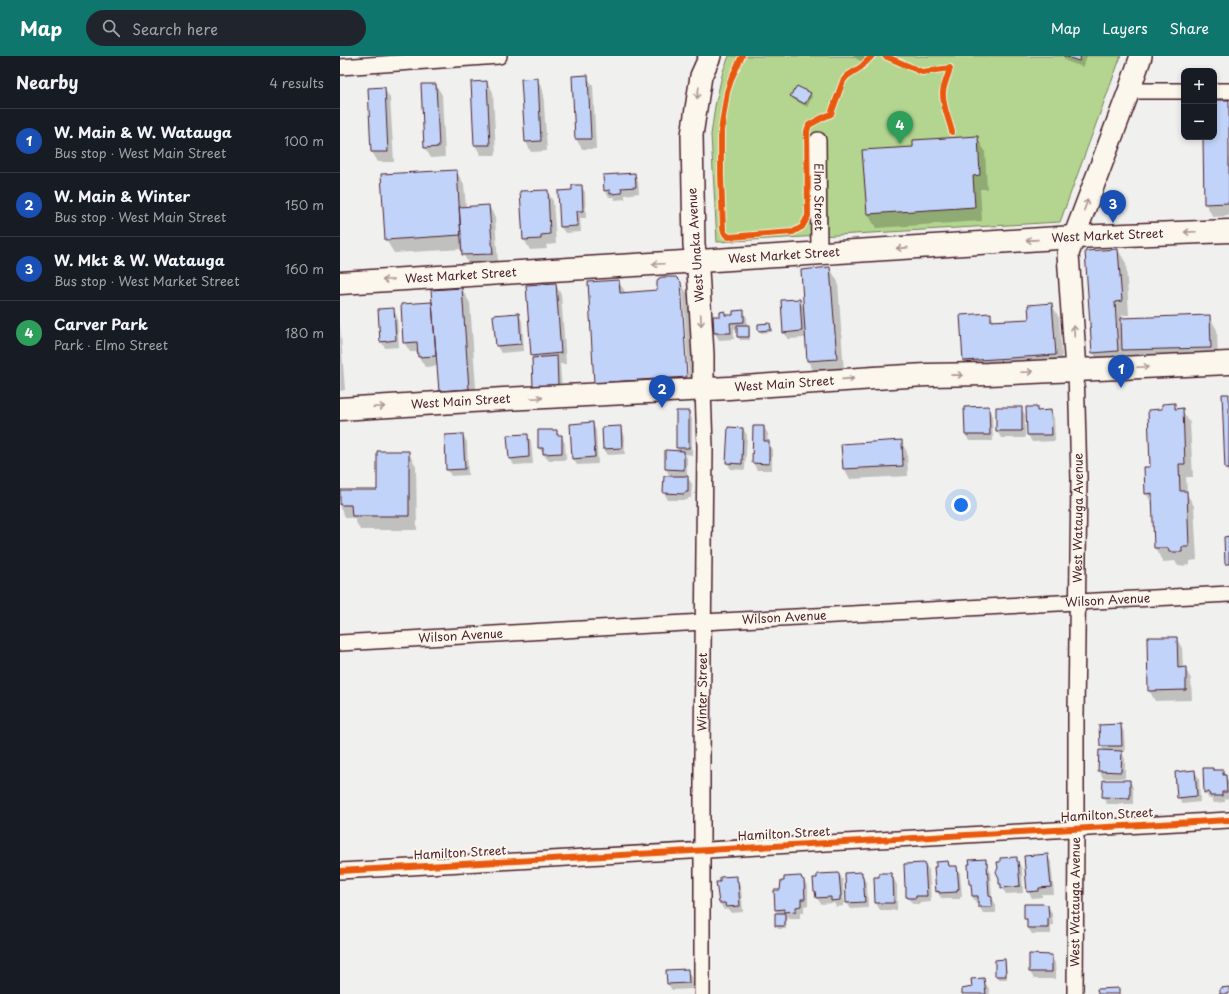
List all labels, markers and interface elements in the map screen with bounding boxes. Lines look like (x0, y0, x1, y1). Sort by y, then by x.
search box (86, 10, 366, 46)
text: Map (20, 14, 62, 42)
icon: search (100, 17, 122, 39)
text: Search here (132, 17, 218, 40)
text: Map (1051, 18, 1081, 39)
text: Layers (1103, 18, 1148, 39)
text: Share (1170, 18, 1209, 39)
map controls (1181, 68, 1217, 140)
button: + (1181, 68, 1217, 104)
text: Nearby (16, 69, 78, 95)
text: 4 results (270, 73, 324, 92)
one-way arrow (694, 86, 702, 99)
button: − (1181, 104, 1217, 140)
pin: 4 (887, 111, 913, 144)
text: W. Main & W. Watauga (54, 120, 232, 143)
text: 1 (26, 131, 32, 150)
text: 100 m (284, 131, 324, 150)
text: Bus stop · West Main Street (54, 143, 226, 162)
street label: Elmo Street (810, 163, 829, 231)
text: W. Main & Winter (54, 184, 190, 207)
street label: West Unaka Avenue (682, 187, 708, 303)
pin: 3 (1100, 190, 1126, 223)
text: 2 (24, 195, 34, 214)
text: 150 m (285, 195, 324, 214)
one-way arrow (1082, 199, 1090, 211)
text: Bus stop · West Main Street (54, 207, 226, 226)
street label: West Market Street (1051, 224, 1164, 246)
one-way arrow (1184, 228, 1197, 236)
one-way arrow (1026, 236, 1039, 243)
street label: West Market Street (728, 242, 841, 267)
one-way arrow (896, 244, 909, 252)
text: W. Mkt & W. Watauga (54, 248, 225, 271)
text: 3 (25, 259, 33, 278)
text: 160 m (285, 259, 324, 278)
one-way arrow (652, 260, 665, 267)
street label: West Market Street (404, 262, 517, 287)
text: Bus stop · West Market Street (54, 271, 239, 290)
one-way arrow (382, 276, 395, 283)
text: Carver Park (54, 312, 148, 335)
one-way arrow (698, 313, 705, 326)
text: 4 (25, 323, 33, 342)
text: 180 m (285, 323, 324, 342)
one-way arrow (1070, 325, 1077, 338)
text: Park · Elmo Street (54, 335, 168, 354)
pin: 1 (1108, 355, 1134, 388)
one-way arrow (1136, 363, 1149, 371)
one-way arrow (1020, 369, 1033, 376)
street label: West Main Street (734, 371, 835, 396)
one-way arrow (950, 371, 963, 379)
pin: 2 (649, 375, 675, 408)
one-way arrow (841, 376, 854, 383)
street label: West Main Street (410, 389, 511, 413)
one-way arrow (530, 394, 543, 401)
one-way arrow (372, 403, 385, 410)
street label: West Watauga Avenue (1068, 452, 1087, 583)
your location (951, 495, 971, 515)
street label: Wilson Avenue (1065, 588, 1151, 611)
street label: Wilson Avenue (741, 605, 828, 628)
street label: Wilson Avenue (418, 624, 504, 646)
street label: Winter Street (692, 652, 711, 732)
street label: Hamilton Street (1060, 803, 1154, 825)
street label: Hamilton Street (737, 822, 831, 844)
street label: West Watauga Avenue (1065, 836, 1084, 967)
street label: Hamilton Street (413, 841, 507, 863)

